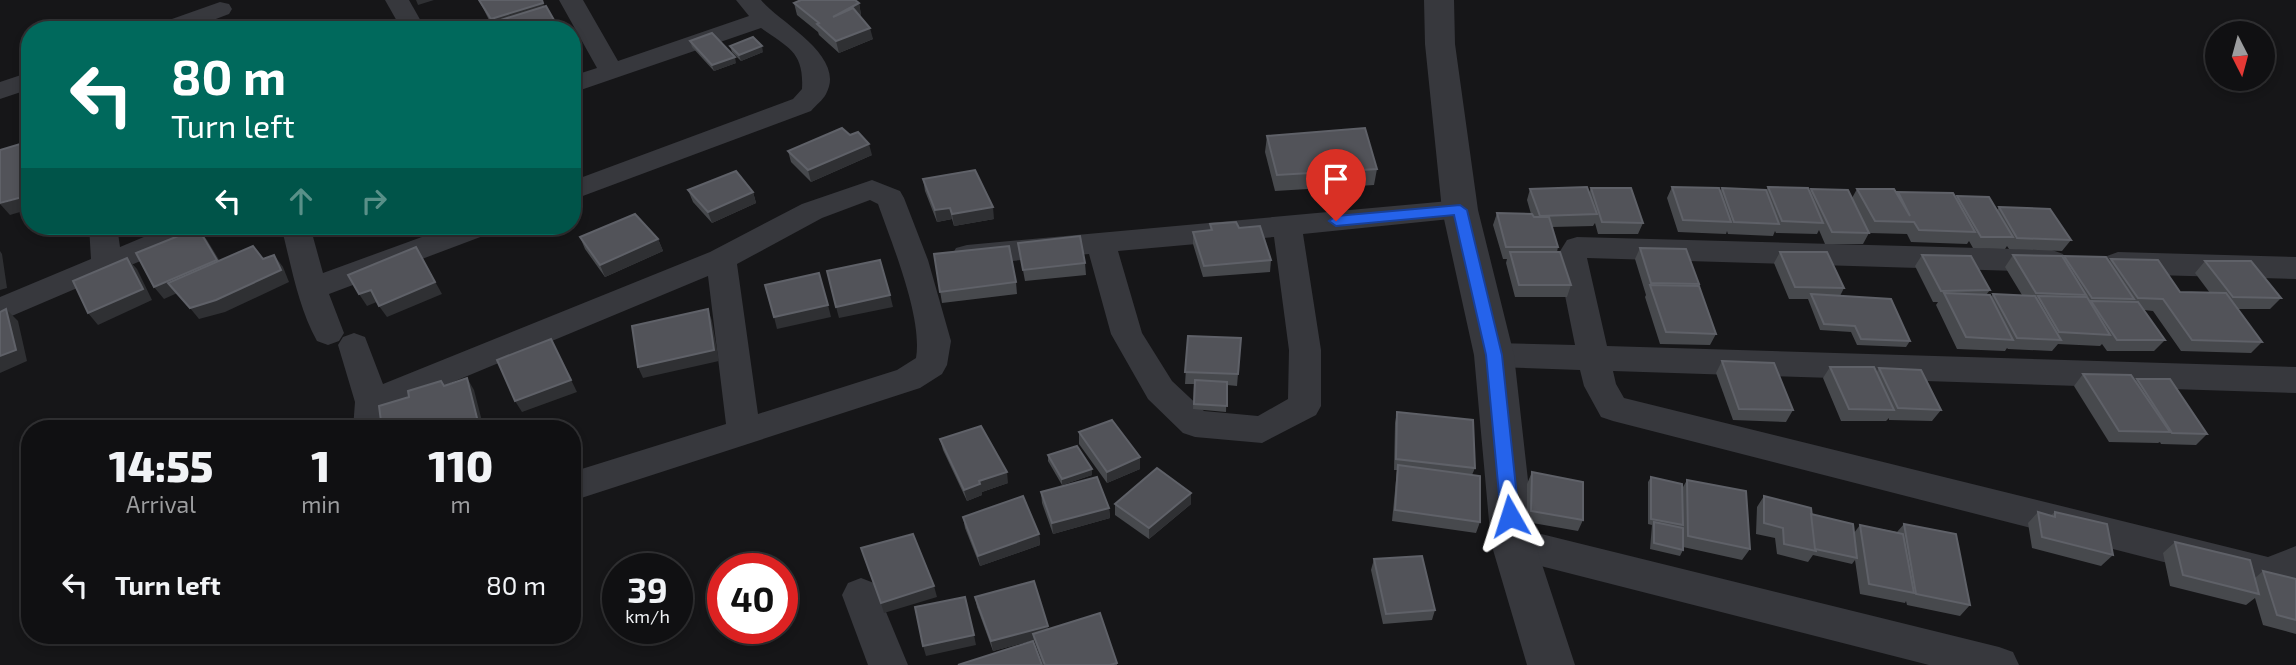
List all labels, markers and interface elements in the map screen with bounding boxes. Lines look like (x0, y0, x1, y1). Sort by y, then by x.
north arrow (2205, 21, 2275, 91)
map controls (2205, 21, 2275, 91)
text: 80 m (171, 46, 286, 105)
icon: left (56, 49, 147, 140)
text: Turn left (171, 106, 295, 144)
pin (1306, 149, 1366, 221)
icon: arrive (1317, 160, 1355, 198)
icon: left (209, 182, 247, 220)
icon: ahead (282, 182, 320, 220)
icon: right (355, 182, 393, 220)
text: 14:55 (109, 440, 213, 490)
text: 1 (311, 440, 330, 490)
text: 110 (428, 440, 493, 490)
position arrow (1473, 479, 1547, 553)
text: Arrival (126, 490, 196, 518)
text: min (301, 490, 340, 518)
text: m (451, 490, 471, 518)
speed limit sign: 40 (707, 553, 798, 644)
icon: left (56, 566, 94, 604)
text: 39 (627, 568, 668, 610)
text: Turn left (115, 569, 221, 600)
text: 80 m (486, 569, 546, 600)
text: km/h (625, 605, 670, 627)

